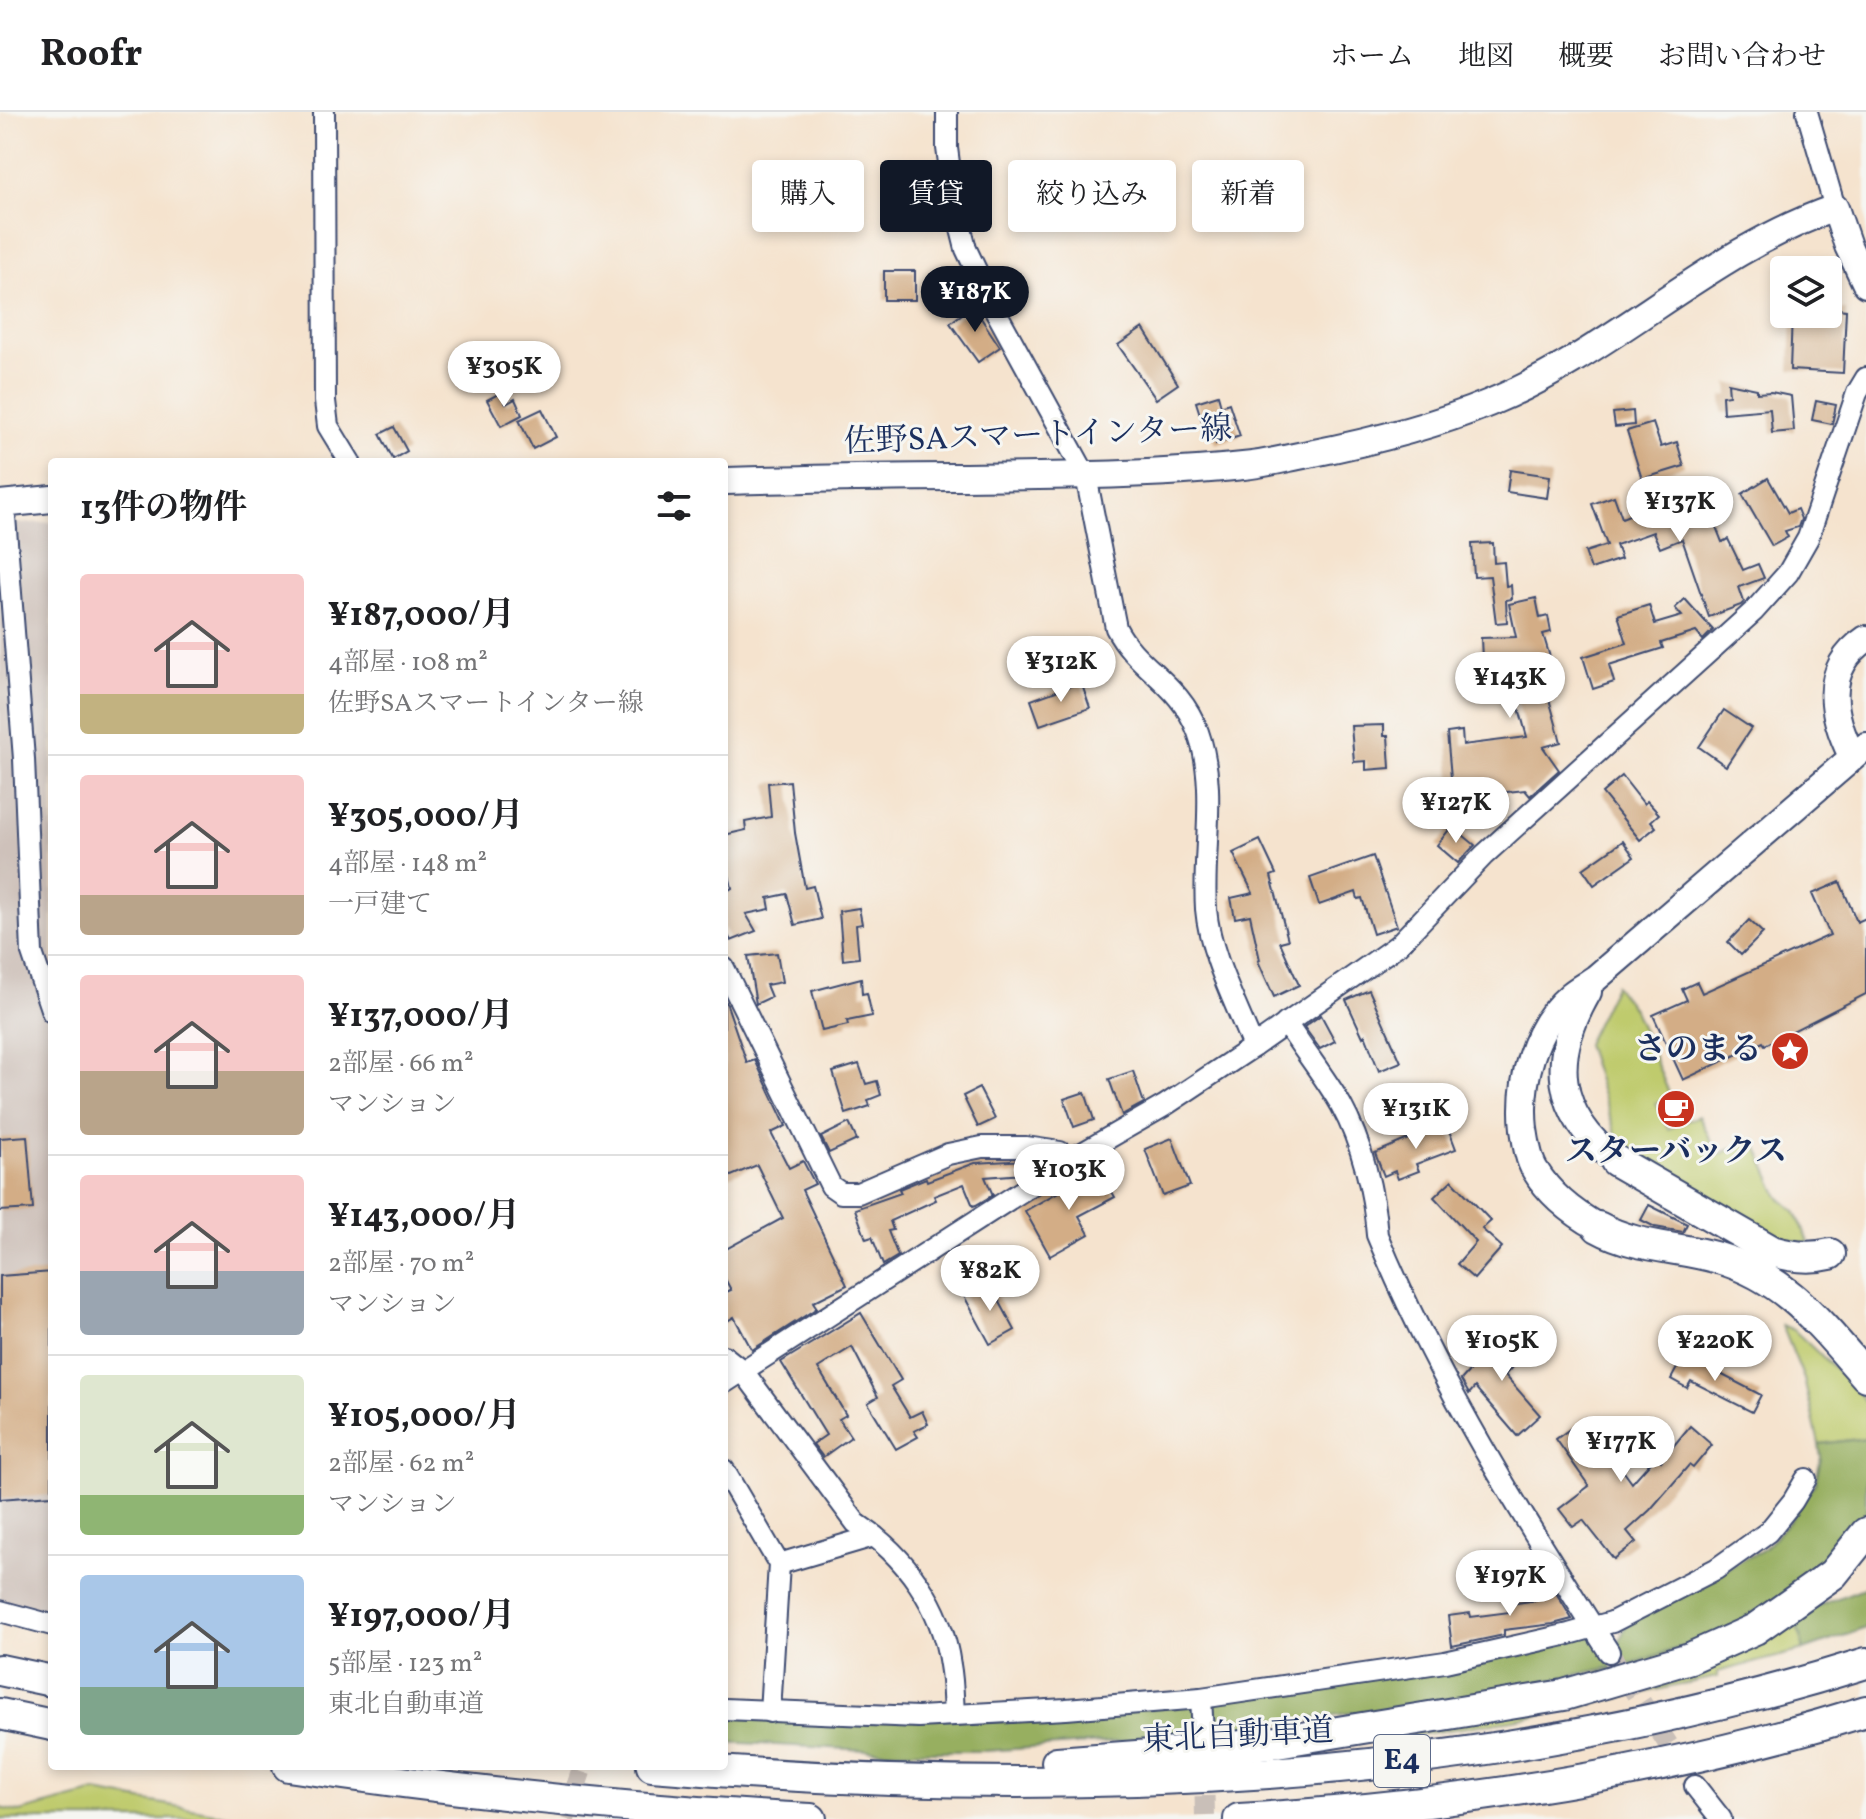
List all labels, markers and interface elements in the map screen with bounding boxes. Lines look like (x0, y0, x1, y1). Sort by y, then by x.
text: Roofr (40, 29, 142, 82)
text: ホーム (1330, 38, 1414, 77)
text: 地図 (1458, 38, 1514, 77)
text: 概要 (1558, 38, 1614, 77)
text: お問い合わせ (1658, 38, 1826, 77)
chip: 購入 (752, 160, 864, 232)
chip: 賃貸 (880, 160, 992, 232)
chip: 絞り込み (1008, 160, 1176, 232)
chip: 新着 (1192, 160, 1304, 232)
map controls (1770, 256, 1842, 328)
button: layers (1770, 256, 1842, 328)
pin: ¥187K (919, 266, 1031, 334)
text: ¥187K (939, 274, 1011, 310)
pin: ¥305K (448, 341, 560, 409)
text: ¥305K (466, 349, 542, 385)
street label: 佐野SAスマートインター線 (843, 408, 1233, 466)
pin: ¥137K (1624, 476, 1736, 544)
icon: filters (652, 484, 696, 528)
text: ¥137K (1644, 484, 1716, 520)
text: 13件の物件 (80, 486, 247, 533)
text: ¥187,000/月 (328, 593, 515, 640)
icon: home (144, 606, 240, 702)
pin: ¥312K (1005, 636, 1117, 704)
text: ¥312K (1025, 644, 1097, 680)
text: 4部屋 · 108 m² (328, 645, 488, 681)
pin: ¥143K (1454, 652, 1566, 720)
text: ¥143K (1473, 660, 1547, 696)
text: 佐野SAスマートインター線 (328, 686, 644, 722)
pin: ¥127K (1400, 777, 1512, 845)
text: ¥127K (1420, 785, 1492, 821)
text: ¥305,000/月 (328, 794, 524, 841)
icon: home (144, 807, 240, 903)
text: 4部屋 · 148 m² (328, 846, 487, 882)
text: 一戸建て (328, 887, 432, 923)
text: ¥137,000/月 (328, 994, 514, 1041)
icon: home (144, 1007, 240, 1103)
place label: さのまる (1634, 1029, 1762, 1073)
place icon: さのまる (1769, 1030, 1811, 1072)
text: 2部屋 · 66 m² (328, 1046, 474, 1082)
pin: ¥131K (1360, 1083, 1472, 1151)
text: マンション (328, 1087, 457, 1123)
cafe icon: スターバックス (1655, 1088, 1697, 1130)
text: ¥131K (1381, 1091, 1451, 1127)
place label: スターバックス (1565, 1131, 1787, 1175)
pin: ¥103K (1013, 1144, 1125, 1212)
text: ¥103K (1032, 1152, 1106, 1188)
text: ¥143,000/月 (328, 1194, 520, 1241)
icon: home (144, 1207, 240, 1303)
pin: ¥82K (943, 1245, 1037, 1313)
text: 2部屋 · 70 m² (328, 1246, 474, 1282)
text: ¥82K (959, 1253, 1021, 1289)
text: マンション (328, 1287, 457, 1323)
pin: ¥105K (1446, 1315, 1558, 1383)
pin: ¥220K (1659, 1315, 1771, 1383)
text: ¥105K (1465, 1323, 1539, 1359)
text: ¥220K (1676, 1323, 1754, 1359)
text: ¥105,000/月 (328, 1394, 521, 1441)
icon: home (144, 1407, 240, 1503)
pin: ¥177K (1565, 1416, 1677, 1484)
text: ¥177K (1586, 1424, 1656, 1460)
text: 2部屋 · 62 m² (328, 1446, 474, 1482)
text: マンション (328, 1487, 457, 1523)
pin: ¥197K (1454, 1550, 1566, 1618)
text: ¥197K (1474, 1558, 1546, 1594)
text: ¥197,000/月 (328, 1594, 515, 1641)
icon: home (144, 1607, 240, 1703)
text: 5部屋 · 123 m² (328, 1646, 482, 1682)
text: 東北自動車道 (328, 1687, 484, 1723)
street label: 東北自動車道 (1141, 1710, 1335, 1764)
road number: E4 (1374, 1735, 1430, 1787)

